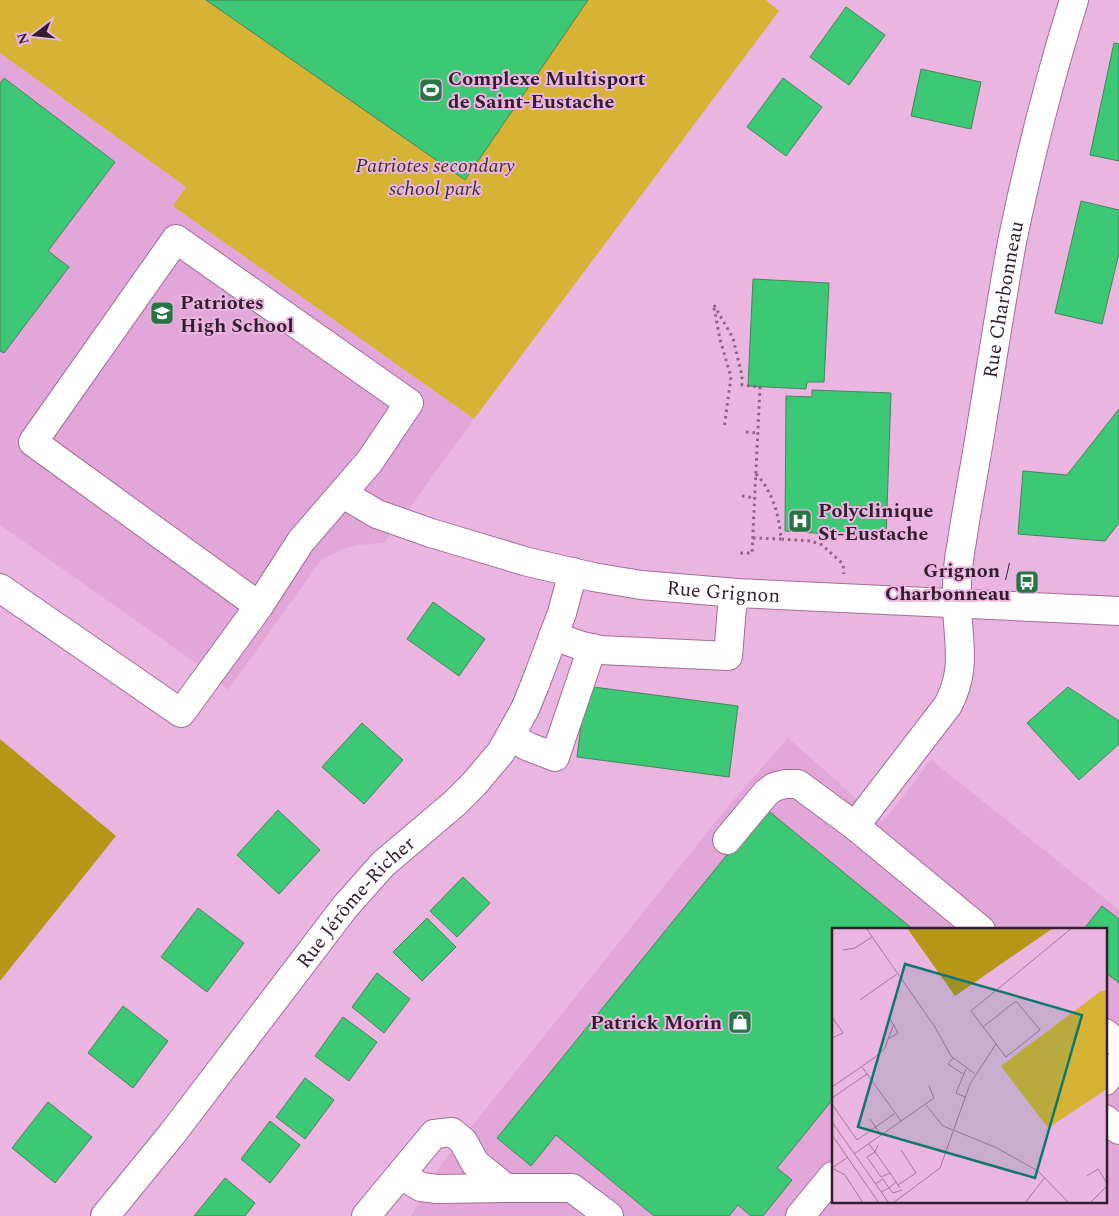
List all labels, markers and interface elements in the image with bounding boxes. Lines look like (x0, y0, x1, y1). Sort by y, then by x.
north arrow (10, 10, 60, 60)
text: N (11, 30, 35, 47)
place label: Complexe Multisport de Saint-Eustache (448, 64, 646, 117)
sports icon: Complexe Multisport de Saint-Eustache (418, 77, 444, 103)
park label: Patriotes secondary school park (355, 151, 515, 204)
street label: Rue Charbonneau (975, 218, 1032, 380)
place label: Patriotes High School (180, 288, 294, 341)
school or university icon: Patriotes High School (149, 300, 175, 326)
place label: Polyclinique St-Eustache (818, 496, 934, 549)
hospital icon: Polyclinique St-Eustache (787, 508, 813, 534)
place label: Grignon / Charbonneau (885, 556, 1010, 609)
bus stop icon: Grignon / Charbonneau (1014, 569, 1040, 595)
street label: Rue Grignon (665, 573, 781, 611)
street label: Rue Jérôme-Richer (289, 829, 422, 975)
inset map (832, 928, 1106, 1204)
place label: Patrick Morin (590, 1008, 722, 1038)
shop icon: Patrick Morin (727, 1009, 753, 1035)

